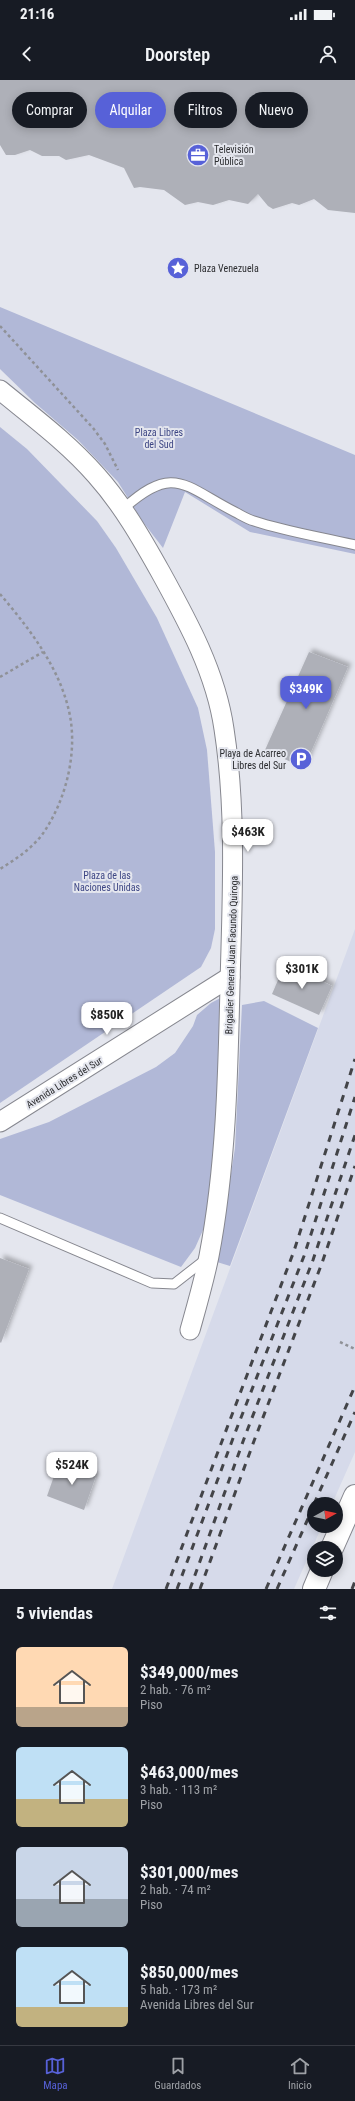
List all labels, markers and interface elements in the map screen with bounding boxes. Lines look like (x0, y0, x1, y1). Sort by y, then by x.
text: 21:16 (20, 5, 54, 23)
icon: back (16, 43, 38, 65)
icon: person (317, 43, 339, 65)
text: Doorstep (145, 44, 210, 65)
chip: Comprar (12, 92, 87, 128)
chip: Alquilar (95, 92, 166, 128)
chip: Filtros (174, 92, 237, 128)
chip: Nuevo (245, 92, 308, 128)
office icon: Televisión Pública (185, 142, 211, 168)
place label: Televisión Pública (214, 144, 254, 167)
place icon: Plaza Venezuela (165, 255, 191, 281)
place label: Plaza Venezuela (194, 263, 259, 274)
park label: Plaza Libres del Sud (135, 427, 184, 450)
pin: $349K (278, 676, 334, 710)
text: $349K (289, 681, 323, 696)
parking icon: Playa de Acarreo Libres del Sur (288, 746, 314, 772)
place label: Playa de Acarreo Libres del Sur (219, 748, 286, 771)
pin: $463K (220, 819, 276, 853)
text: $463K (231, 824, 265, 839)
park label: Plaza de las Naciones Unidas (74, 870, 141, 893)
street label: Brigadier General Juan Facundo Quiroga (223, 875, 240, 1034)
pin: $301K (274, 956, 330, 990)
text: $301K (285, 961, 319, 976)
pin: $850K (79, 1002, 135, 1036)
text: $850K (90, 1007, 124, 1022)
street label: Avenida Libres del Sur (24, 1055, 104, 1110)
pin: $524K (44, 1452, 100, 1486)
text: $524K (55, 1457, 89, 1472)
north arrow (307, 1497, 343, 1533)
map controls (307, 1497, 343, 1577)
button: layers (307, 1541, 343, 1577)
icon: filters (317, 1602, 339, 1624)
text: 5 viviendas (16, 1603, 93, 1623)
text: $349,000/mes (140, 1662, 238, 1682)
icon: home (48, 1663, 96, 1711)
text: 2 hab. · 76 m² (140, 1682, 211, 1697)
text: Piso (140, 1697, 163, 1712)
text: $463,000/mes (140, 1762, 238, 1782)
icon: home (48, 1763, 96, 1811)
text: 3 hab. · 113 m² (140, 1782, 217, 1797)
text: Piso (140, 1797, 163, 1812)
text: $301,000/mes (140, 1862, 238, 1882)
icon: home (48, 1863, 96, 1911)
text: 2 hab. · 74 m² (140, 1882, 211, 1897)
text: Piso (140, 1897, 163, 1912)
text: $850,000/mes (140, 1962, 238, 1982)
icon: home (48, 1963, 96, 2011)
text: 5 hab. · 173 m² (140, 1982, 217, 1997)
text: Avenida Libres del Sur (140, 1997, 254, 2012)
tab: Mapa (43, 2055, 68, 2092)
tab: Guardados (154, 2055, 201, 2092)
tab: Inicio (288, 2055, 312, 2092)

